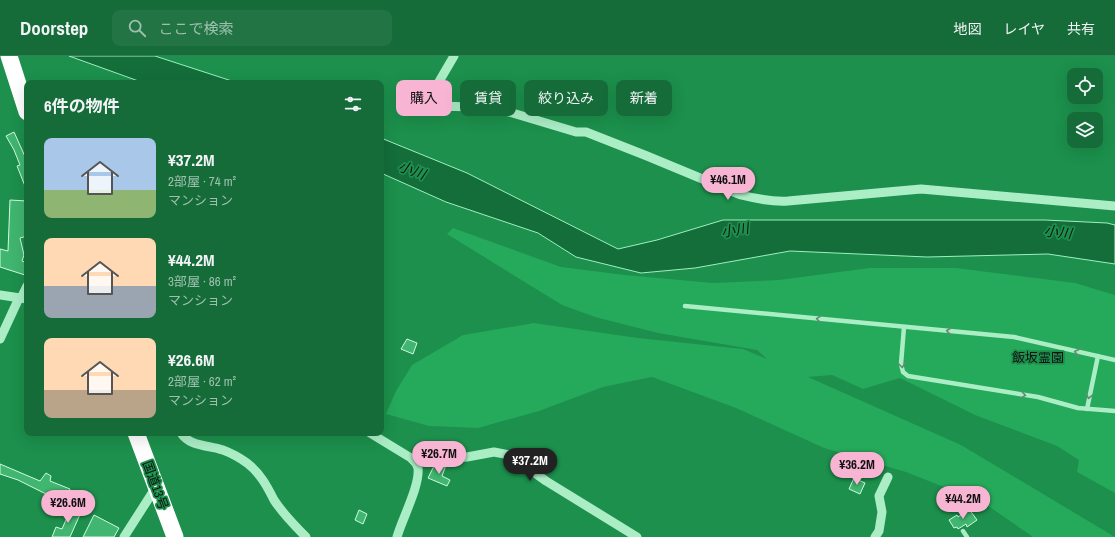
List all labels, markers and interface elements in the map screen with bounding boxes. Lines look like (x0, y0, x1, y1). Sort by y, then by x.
search box (112, 10, 392, 46)
text: Doorstep (20, 15, 88, 41)
icon: search (126, 17, 148, 39)
text: ここで検索 (158, 18, 233, 39)
text: 地図 (953, 20, 981, 38)
text: レイヤ (1003, 20, 1045, 38)
text: 共有 (1067, 20, 1095, 38)
map controls (1067, 68, 1103, 148)
button: locate (1067, 68, 1103, 104)
chip: 購入 (396, 80, 452, 116)
chip: 賃貸 (460, 80, 516, 116)
chip: 絞り込み (524, 80, 608, 116)
chip: 新着 (616, 80, 672, 116)
icon: filters (342, 93, 364, 115)
text: 6件の物件 (44, 94, 120, 117)
button: layers (1067, 112, 1103, 148)
text: ¥37.2M (168, 148, 215, 171)
icon: home (76, 154, 124, 202)
water label: 小川 (396, 157, 430, 184)
pin: ¥46.1M (695, 167, 761, 201)
text: ¥46.1M (710, 171, 746, 188)
text: 2部屋 · 74 m² (168, 173, 236, 190)
text: マンション (168, 192, 233, 209)
water label: 小川 (720, 218, 752, 241)
water label: 小川 (1043, 222, 1075, 243)
text: ¥44.2M (168, 248, 215, 271)
icon: home (76, 254, 124, 302)
text: 3部屋 · 86 m² (168, 273, 236, 290)
text: マンション (168, 292, 233, 309)
one-way arrow (816, 314, 822, 323)
one-way arrow (946, 327, 952, 336)
text: ¥26.6M (168, 348, 215, 371)
one-way arrow (1074, 348, 1080, 356)
park label: 飯坂霊園 (1012, 349, 1064, 366)
icon: home (76, 354, 124, 402)
one-way arrow (897, 362, 906, 368)
text: 2部屋 · 62 m² (168, 373, 236, 390)
one-way arrow (1020, 390, 1026, 399)
text: マンション (168, 392, 233, 409)
one-way arrow (1086, 393, 1094, 399)
pin: ¥26.7M (406, 441, 472, 475)
text: ¥26.7M (421, 445, 457, 462)
pin: ¥37.2M (497, 448, 563, 482)
text: ¥37.2M (512, 452, 548, 469)
pin: ¥36.2M (824, 452, 890, 486)
text: ¥36.2M (839, 456, 875, 473)
street label: 国道13号 (139, 458, 172, 512)
pin: ¥44.2M (930, 486, 996, 520)
pin: ¥26.6M (35, 490, 101, 524)
text: ¥44.2M (945, 490, 981, 507)
text: ¥26.6M (50, 494, 86, 511)

